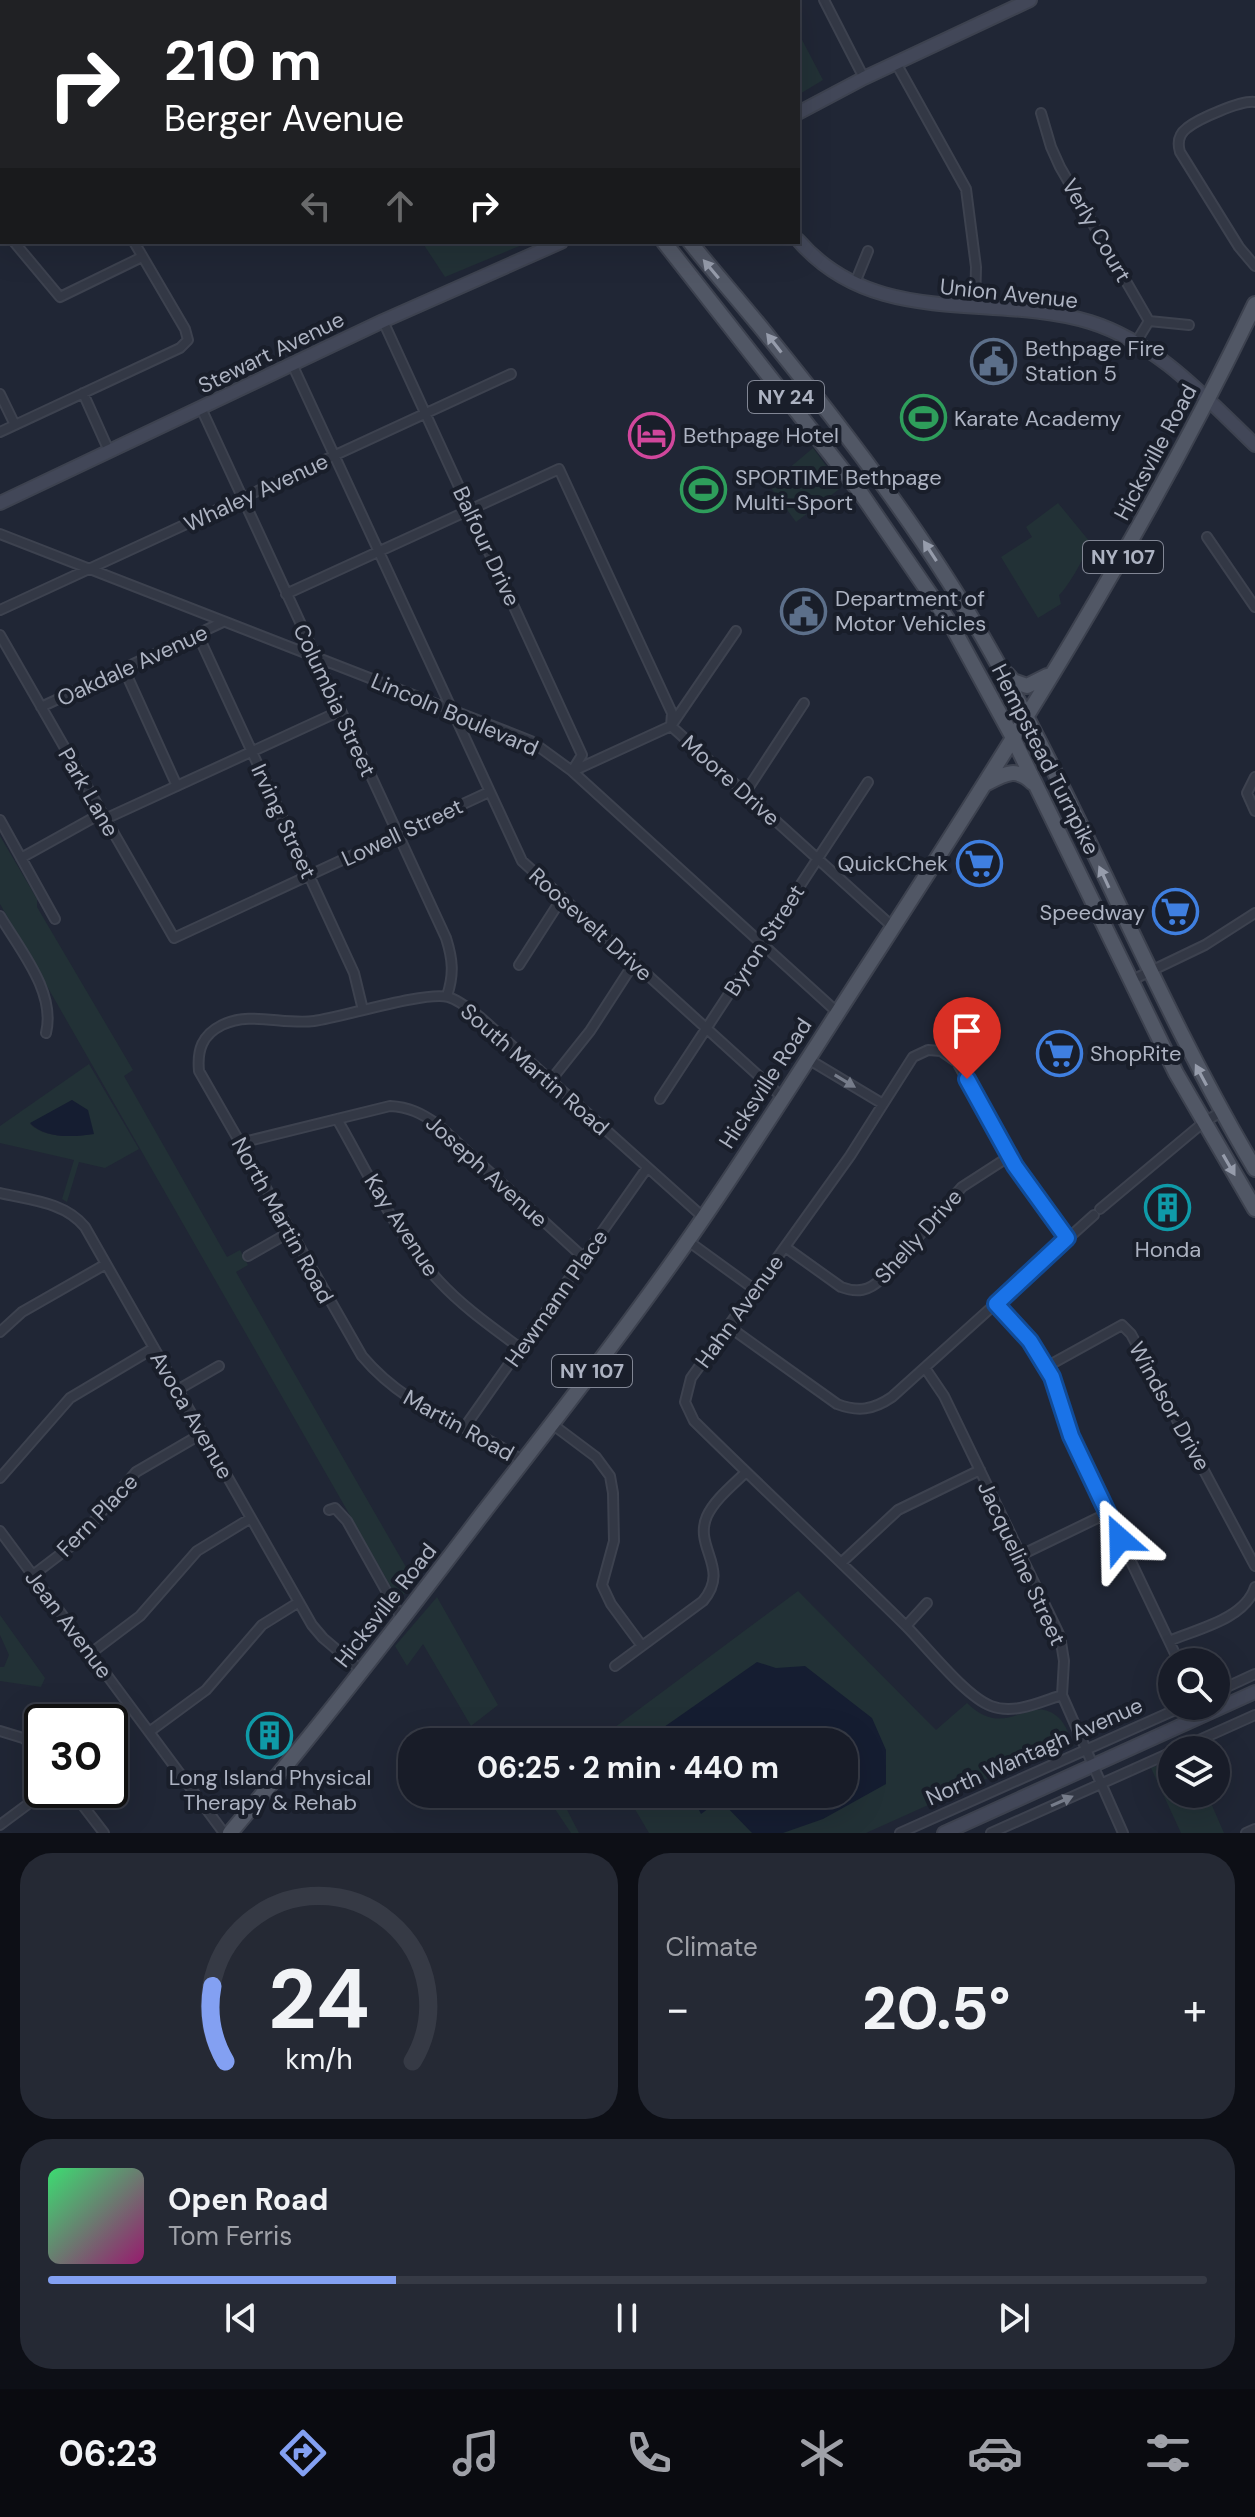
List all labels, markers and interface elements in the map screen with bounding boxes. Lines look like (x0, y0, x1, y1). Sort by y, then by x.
text: 210 m (164, 24, 322, 97)
icon: right (32, 32, 136, 136)
text: Berger Avenue (164, 95, 404, 142)
street label: Verly Court (1055, 173, 1138, 287)
icon: left (294, 184, 338, 228)
icon: ahead (378, 184, 422, 228)
icon: right (462, 184, 506, 228)
one-way arrow (703, 259, 720, 279)
street label: Union Avenue (939, 272, 1079, 315)
street label: Stewart Avenue (193, 305, 349, 400)
one-way arrow (766, 333, 782, 353)
place label: Bethpage Fire Station 5 (1025, 334, 1165, 388)
public building icon: Bethpage Fire Station 5 (970, 337, 1018, 385)
street label: Hicksville Road (1107, 379, 1203, 525)
road number: NY 24 (748, 381, 824, 413)
sports icon: Karate Academy (899, 394, 947, 442)
place label: Karate Academy (954, 404, 1121, 433)
hotel icon: Bethpage Hotel (628, 411, 676, 459)
place label: Bethpage Hotel (683, 421, 839, 450)
street label: Whaley Avenue (180, 446, 333, 538)
place label: SPORTIME Bethpage Multi-Sport (735, 463, 942, 517)
sports icon: SPORTIME Bethpage Multi-Sport (680, 466, 728, 514)
street label: Balfour Drive (446, 482, 527, 611)
one-way arrow (922, 541, 937, 562)
road number: NY 107 (1083, 541, 1163, 573)
place label: Department of Motor Vehicles (835, 584, 986, 638)
public building icon: Department of Motor Vehicles (780, 587, 828, 635)
street label: Oakdale Avenue (52, 618, 212, 713)
street label: Columbia Street (287, 619, 383, 781)
street label: Hempstead Turnpike (985, 659, 1106, 860)
street label: Lincoln Boulevard (367, 666, 543, 763)
street label: Moore Drive (675, 729, 786, 832)
street label: Park Lane (52, 743, 126, 842)
street label: Irving Street (244, 759, 323, 883)
street label: Lowell Street (337, 792, 468, 873)
supermarket icon: QuickChek (955, 839, 1003, 887)
place label: QuickChek (837, 849, 948, 878)
street label: Roosevelt Drive (523, 861, 659, 988)
one-way arrow (1097, 866, 1111, 889)
street label: Byron Street (718, 879, 811, 1001)
supermarket icon: Speedway (1152, 888, 1200, 936)
place label: Speedway (1039, 898, 1145, 927)
street label: South Martin Road (454, 997, 615, 1142)
pin (933, 997, 1001, 1079)
icon: arrive (945, 1009, 989, 1053)
street label: Hicksville Road (712, 1012, 818, 1154)
supermarket icon: ShopRite (1035, 1029, 1083, 1077)
place label: ShopRite (1090, 1039, 1181, 1068)
one-way arrow (1195, 1063, 1208, 1086)
one-way arrow (834, 1074, 856, 1088)
street label: Joseph Avenue (420, 1109, 554, 1234)
street label: North Martin Road (225, 1132, 340, 1308)
one-way arrow (1222, 1154, 1236, 1177)
street label: Kay Avenue (358, 1168, 446, 1282)
street label: Shelly Drive (868, 1183, 969, 1290)
building icon: Honda (1144, 1184, 1192, 1232)
street label: Hewmann Place (498, 1224, 615, 1373)
place label: Honda (1135, 1235, 1201, 1264)
street label: Hahn Avenue (689, 1249, 790, 1374)
street label: Windsor Drive (1122, 1337, 1217, 1476)
street label: Avoca Avenue (143, 1346, 240, 1484)
road number: NY 107 (552, 1355, 632, 1387)
street label: Martin Road (398, 1383, 519, 1468)
street label: Fern Place (50, 1467, 144, 1563)
street label: Jacqueline Street (971, 1476, 1072, 1650)
position arrow (1078, 1497, 1162, 1581)
street label: Hicksville Road (328, 1537, 443, 1673)
street label: Jean Avenue (18, 1564, 119, 1684)
map controls (1158, 1648, 1230, 1808)
button: search (1158, 1648, 1230, 1720)
street label: North Wantagh Avenue (921, 1691, 1147, 1812)
speed limit sign: 30 (24, 1704, 128, 1808)
building icon: Long Island Physical Therapy & Rehab (246, 1712, 294, 1760)
button: layers (1158, 1736, 1230, 1808)
text: 06:25 · 2 min · 440 m (477, 1748, 779, 1787)
place label: Long Island Physical Therapy & Rehab (169, 1763, 371, 1817)
one-way arrow (1050, 1795, 1074, 1808)
text: Climate (666, 1930, 758, 1964)
text: 24 (268, 1945, 370, 2054)
text: 20.5° (862, 1969, 1010, 2048)
text: − (666, 1980, 690, 2038)
text: + (1183, 1980, 1207, 2038)
text: km/h (285, 2041, 353, 2078)
text: Open Road (168, 2180, 328, 2219)
text: Tom Ferris (168, 2219, 292, 2253)
icon: previous (219, 2296, 263, 2340)
icon: pause (605, 2296, 649, 2340)
icon: next (992, 2296, 1036, 2340)
icon: directions (275, 2425, 331, 2481)
icon: music (448, 2425, 504, 2481)
icon: phone (621, 2425, 677, 2481)
icon: climate (794, 2425, 850, 2481)
icon: car (967, 2425, 1023, 2481)
icon: filters (1140, 2425, 1196, 2481)
text: 06:23 (59, 2430, 158, 2477)

